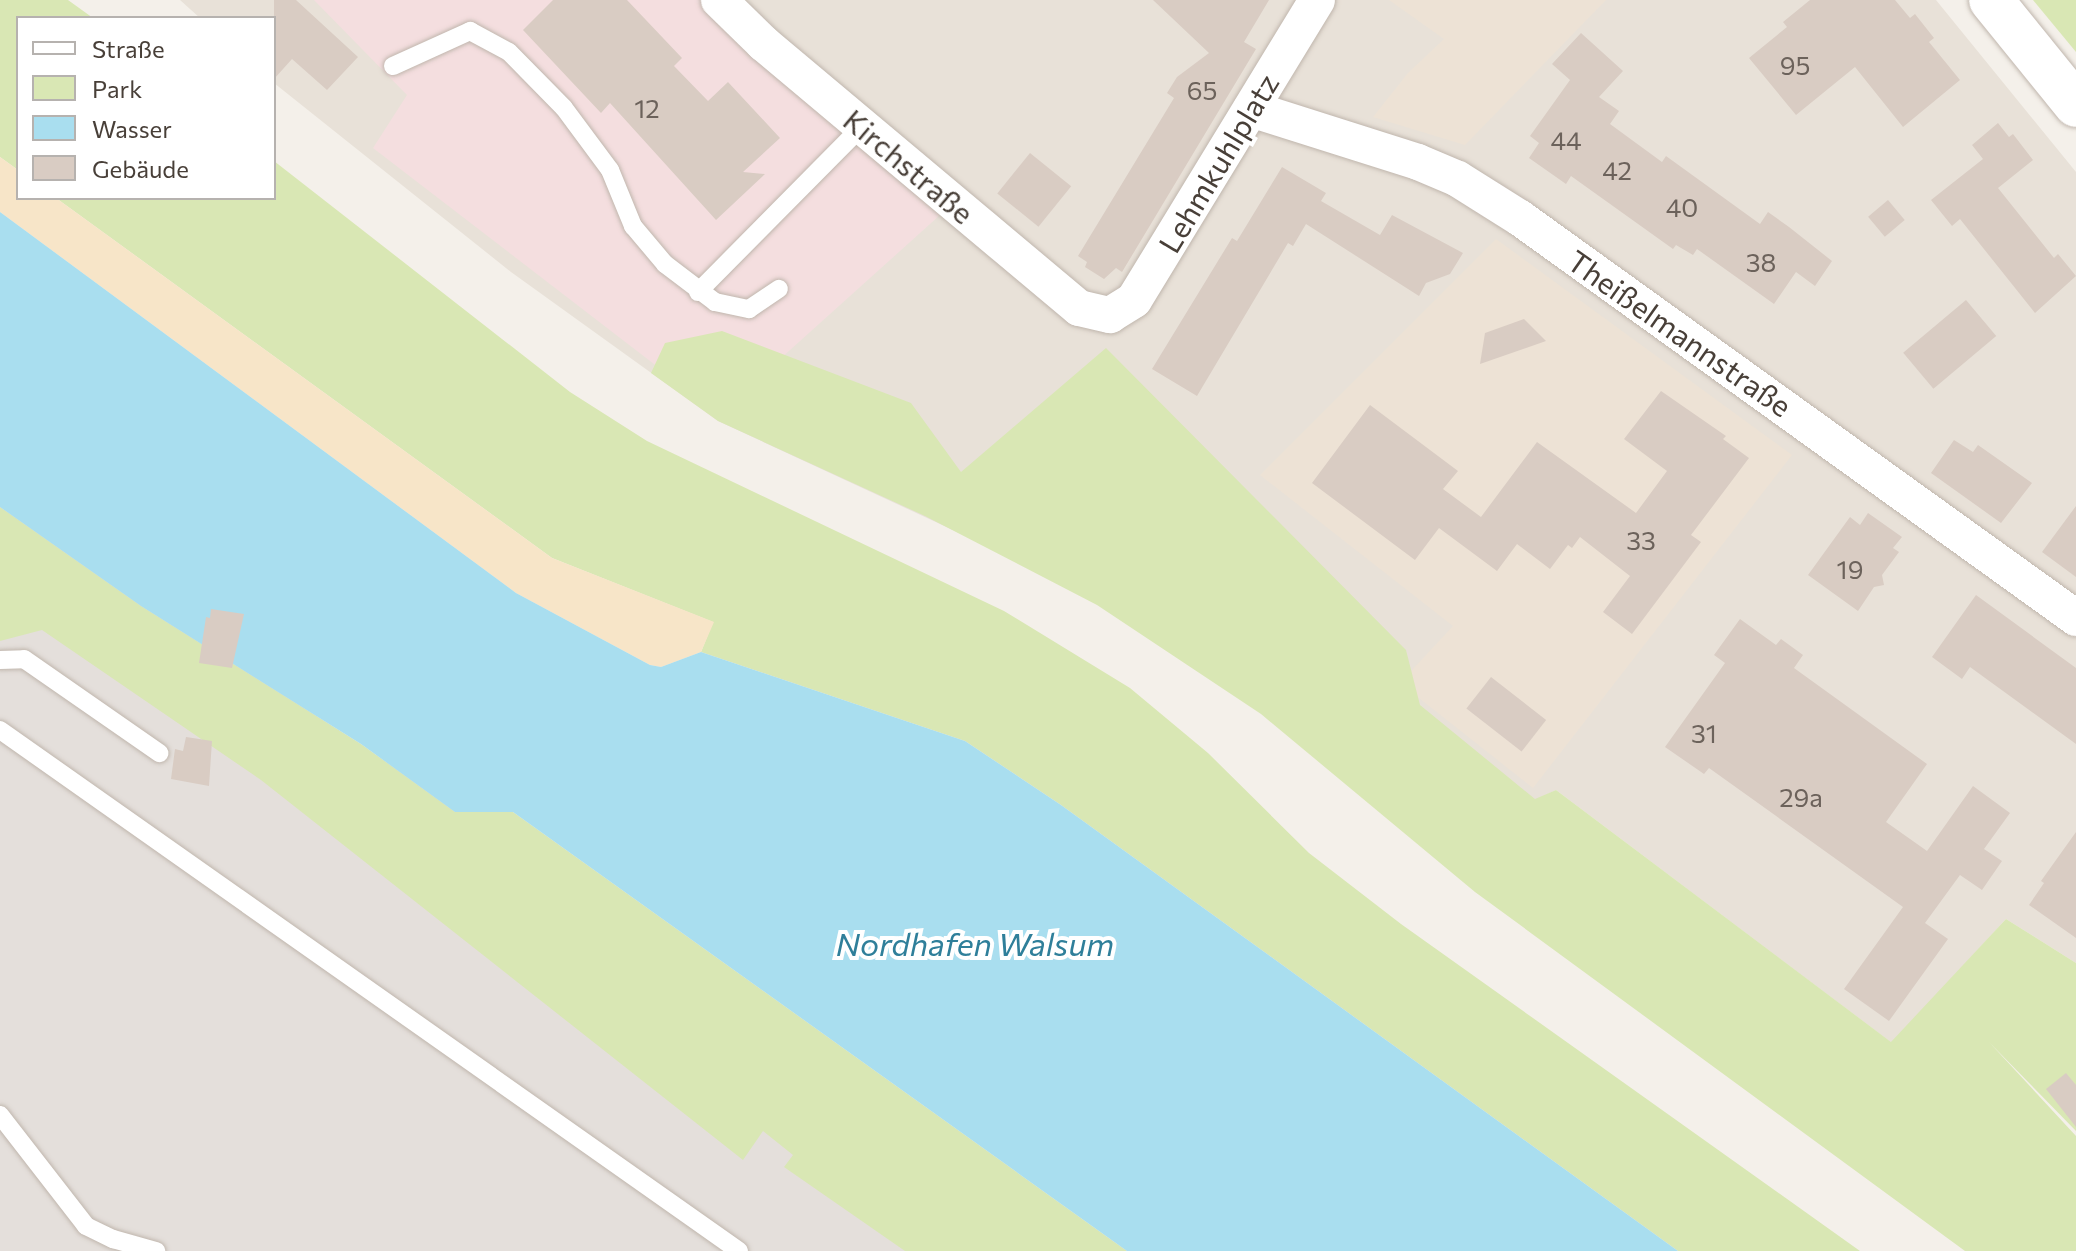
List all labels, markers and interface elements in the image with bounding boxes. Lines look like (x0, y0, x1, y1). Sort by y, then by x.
legend (16, 16, 276, 200)
text: Straße (92, 34, 165, 63)
house number: 95 (1780, 49, 1810, 81)
street label: Lehmkuhlplatz (1150, 67, 1286, 259)
text: Park (92, 74, 142, 103)
house number: 65 (1187, 74, 1217, 106)
house number: 12 (634, 92, 660, 124)
street label: Kirchstraße (837, 101, 981, 231)
text: Wasser (92, 114, 172, 143)
house number: 44 (1550, 124, 1582, 156)
text: Gebäude (92, 154, 189, 183)
house number: 42 (1602, 154, 1632, 186)
house number: 40 (1666, 191, 1698, 223)
street label: Theißelmannstraße (1561, 242, 1799, 424)
house number: 38 (1746, 246, 1776, 278)
house number: 33 (1626, 524, 1656, 556)
house number: 19 (1837, 553, 1863, 585)
house number: 31 (1691, 717, 1717, 749)
house number: 29a (1779, 781, 1823, 813)
water label: Nordhafen Walsum (836, 924, 1114, 962)

